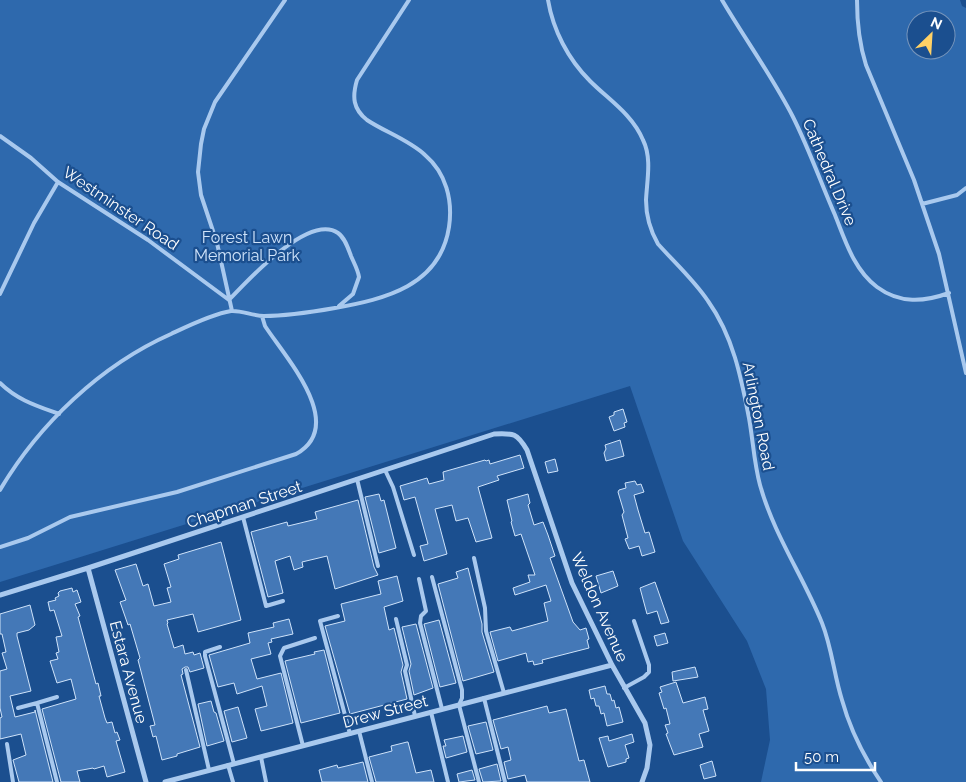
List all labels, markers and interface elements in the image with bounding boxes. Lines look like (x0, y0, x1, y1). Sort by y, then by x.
north arrow (906, 10, 956, 60)
text: N (928, 14, 945, 33)
street label: Cathedral Drive (799, 116, 861, 228)
street label: Westminster Road (59, 163, 182, 254)
park label: Forest Lawn Memorial Park (194, 228, 300, 265)
street label: Arlington Road (739, 360, 778, 472)
street label: Chapman Street (184, 477, 305, 532)
street label: Weldon Avenue (567, 549, 632, 665)
street label: Estara Avenue (106, 619, 151, 726)
street label: Drew Street (341, 691, 430, 732)
scale bar (796, 740, 875, 772)
text: 50 m (804, 748, 839, 766)

